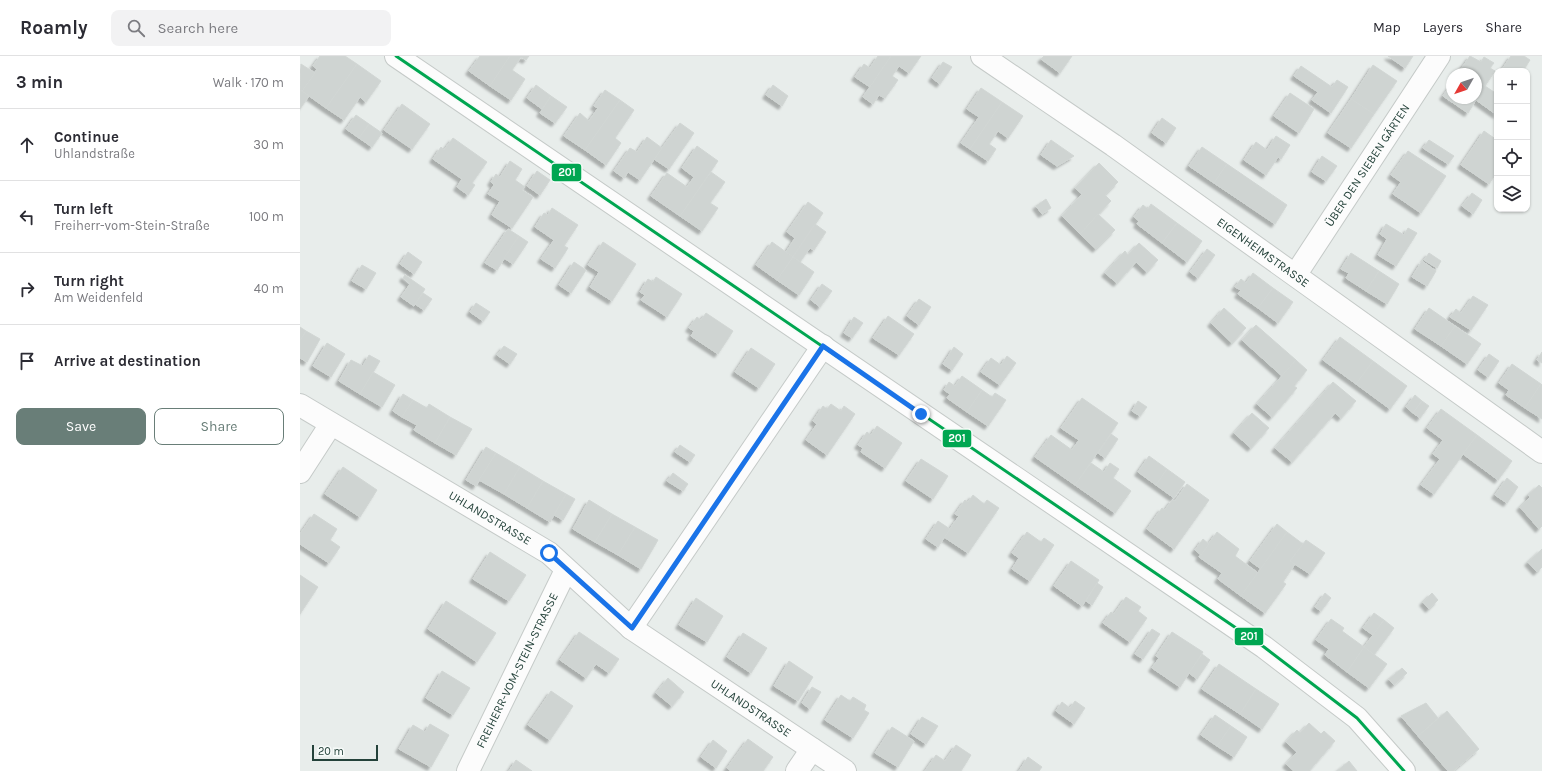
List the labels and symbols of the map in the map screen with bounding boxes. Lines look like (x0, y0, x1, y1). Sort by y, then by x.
north arrow (1446, 68, 1482, 104)
street label: ÜBER DEN SIEBEN GÄRTEN (1322, 101, 1413, 229)
line badge: 201 (551, 163, 582, 182)
text: 201 (558, 166, 576, 179)
street label: EIGENHEIMSTRASSE (1214, 215, 1312, 290)
route end (912, 405, 930, 423)
line badge: 201 (942, 429, 972, 448)
text: 201 (948, 432, 966, 445)
street label: UHLANDSTRASSE (446, 488, 534, 548)
route start (540, 544, 558, 562)
street label: FREIHERR-VOM-STEIN-STRASSE (473, 590, 561, 750)
line badge: 201 (1234, 627, 1264, 646)
text: 201 (1240, 630, 1258, 643)
street label: UHLANDSTRASSE (708, 676, 794, 740)
scale bar (312, 743, 378, 762)

